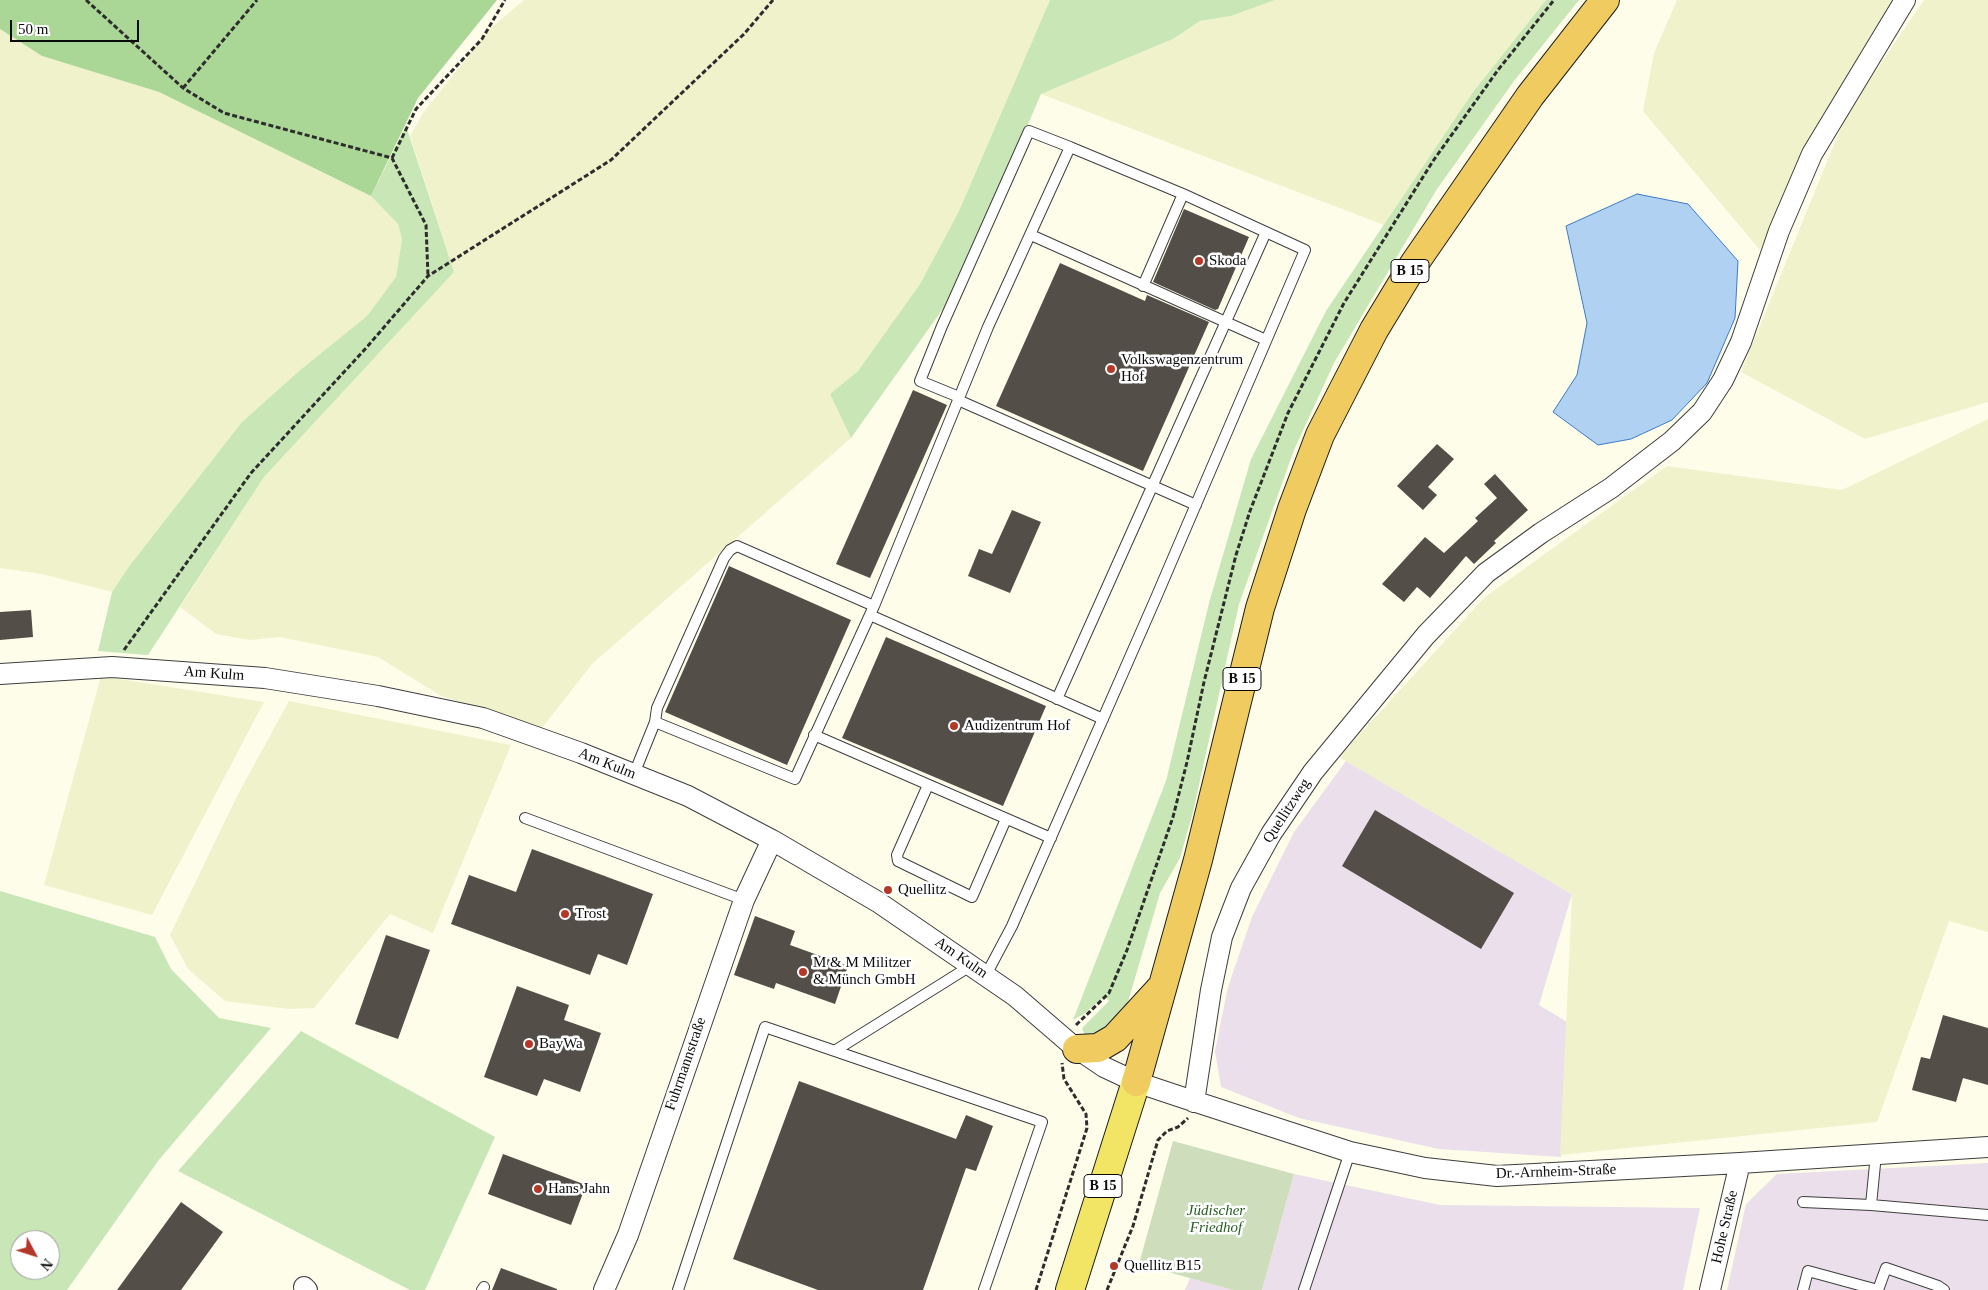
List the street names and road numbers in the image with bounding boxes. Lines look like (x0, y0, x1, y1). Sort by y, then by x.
road number: B 15 (1391, 260, 1429, 282)
street label: Am Kulm (183, 663, 245, 685)
road number: B 15 (1223, 668, 1261, 691)
street label: Am Kulm (576, 744, 638, 784)
street label: Quellitzweg (1259, 775, 1315, 847)
street label: Am Kulm (931, 933, 991, 983)
street label: Fuhrmannstraße (662, 1015, 710, 1113)
street label: Dr.-Arnheim-Straße (1496, 1161, 1616, 1183)
road number: B 15 (1084, 1174, 1122, 1198)
street label: Hohe Straße (1708, 1189, 1742, 1265)

